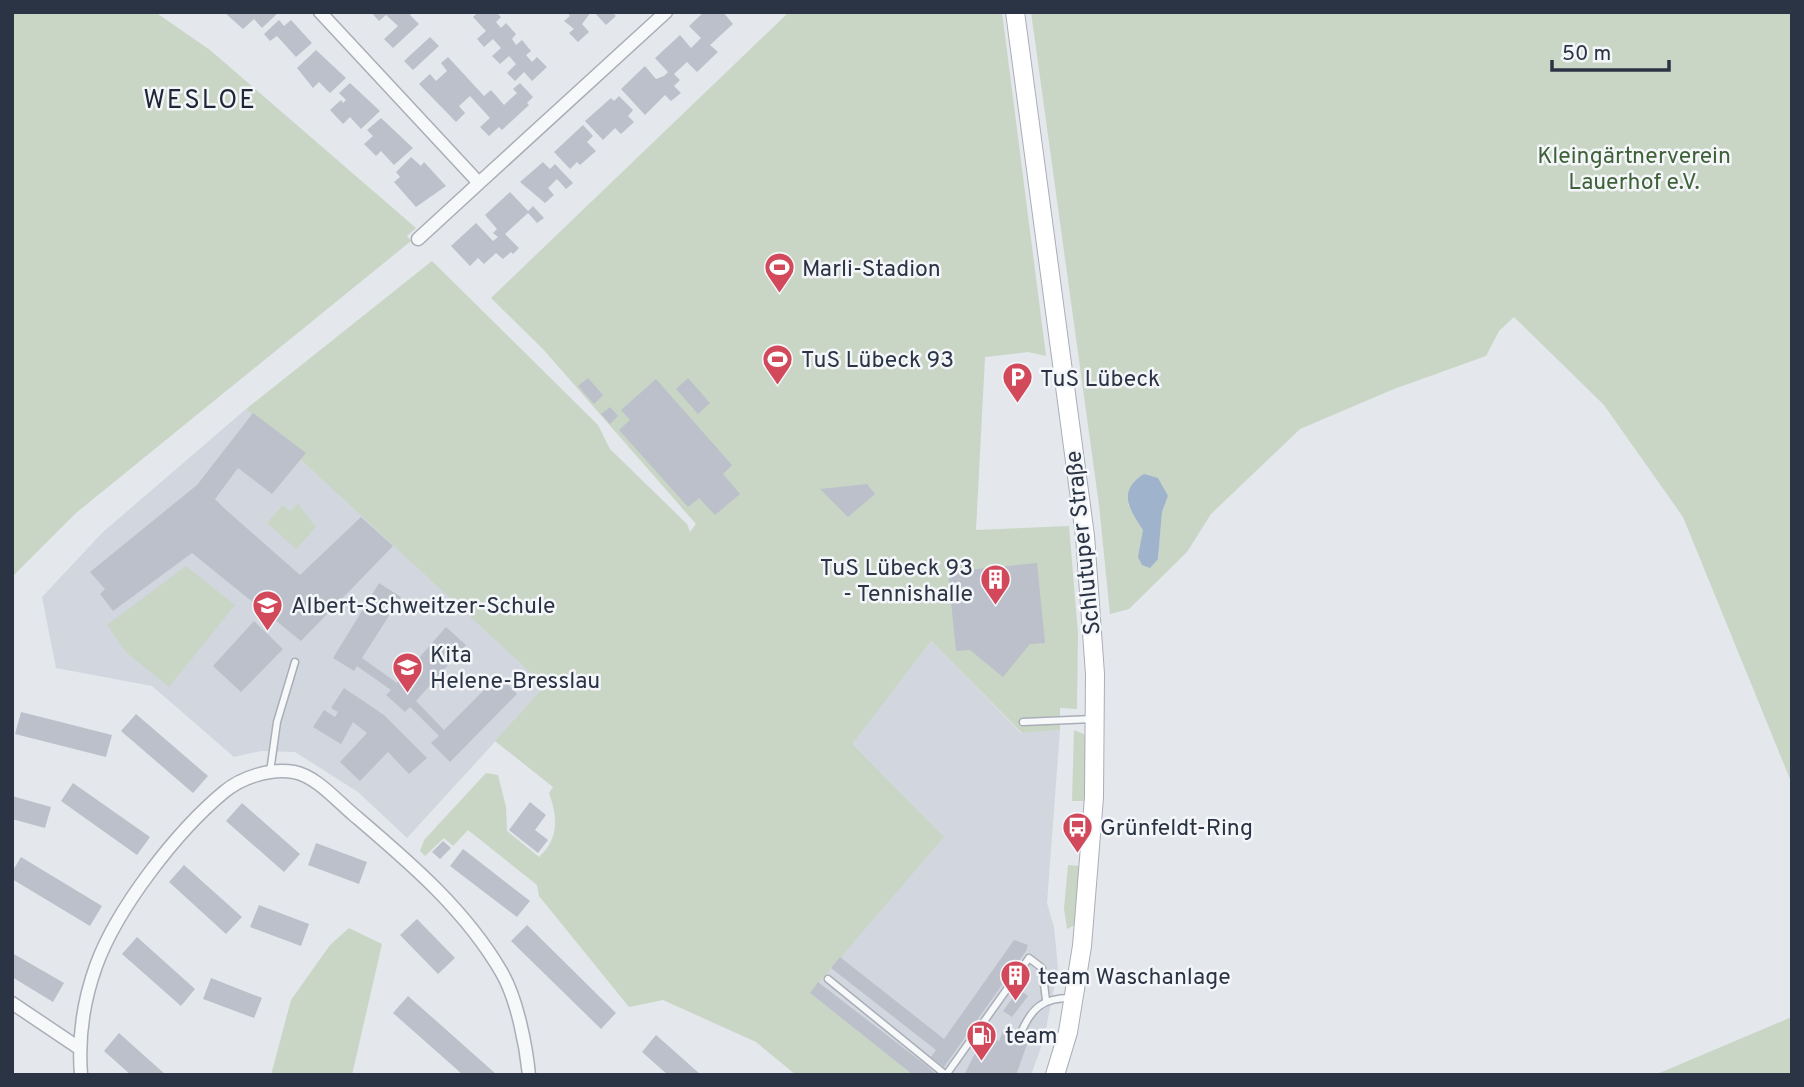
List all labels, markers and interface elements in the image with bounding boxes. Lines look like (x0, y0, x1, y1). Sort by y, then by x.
scale bar (1552, 28, 1669, 72)
text: 50 m (1562, 41, 1611, 68)
district label: WESLOE (143, 85, 257, 118)
park label: Kleingärtnerverein Lauerhof e.V. (1537, 143, 1731, 198)
sports icon: Marli-Stadion (762, 251, 796, 295)
place label: Marli-Stadion (802, 256, 941, 285)
sports icon: TuS Lübeck 93 (761, 342, 795, 386)
place label: TuS Lübeck 93 (801, 347, 954, 376)
parking icon: TuS Lübeck (1000, 361, 1034, 405)
place label: TuS Lübeck (1040, 366, 1160, 395)
street label: Schlutuper Straße (1060, 449, 1109, 636)
place label: TuS Lübeck 93 - Tennishalle (820, 555, 973, 610)
building icon: TuS Lübeck 93 - Tennishalle (979, 563, 1013, 607)
school or university icon: Albert-Schweitzer-Schule (251, 588, 285, 632)
place label: Albert-Schweitzer-Schule (291, 593, 555, 622)
place label: Kita Helene-Bresslau (430, 642, 600, 697)
school or university icon: Kita Helene-Bresslau (390, 650, 424, 694)
bus stop icon: Grünfeldt-Ring (1060, 810, 1094, 854)
place label: Grünfeldt-Ring (1100, 815, 1253, 844)
building icon: team Waschanlage (998, 959, 1032, 1003)
place label: team Waschanlage (1038, 964, 1231, 993)
fuel station icon: team (965, 1018, 999, 1062)
place label: team (1005, 1023, 1058, 1052)

